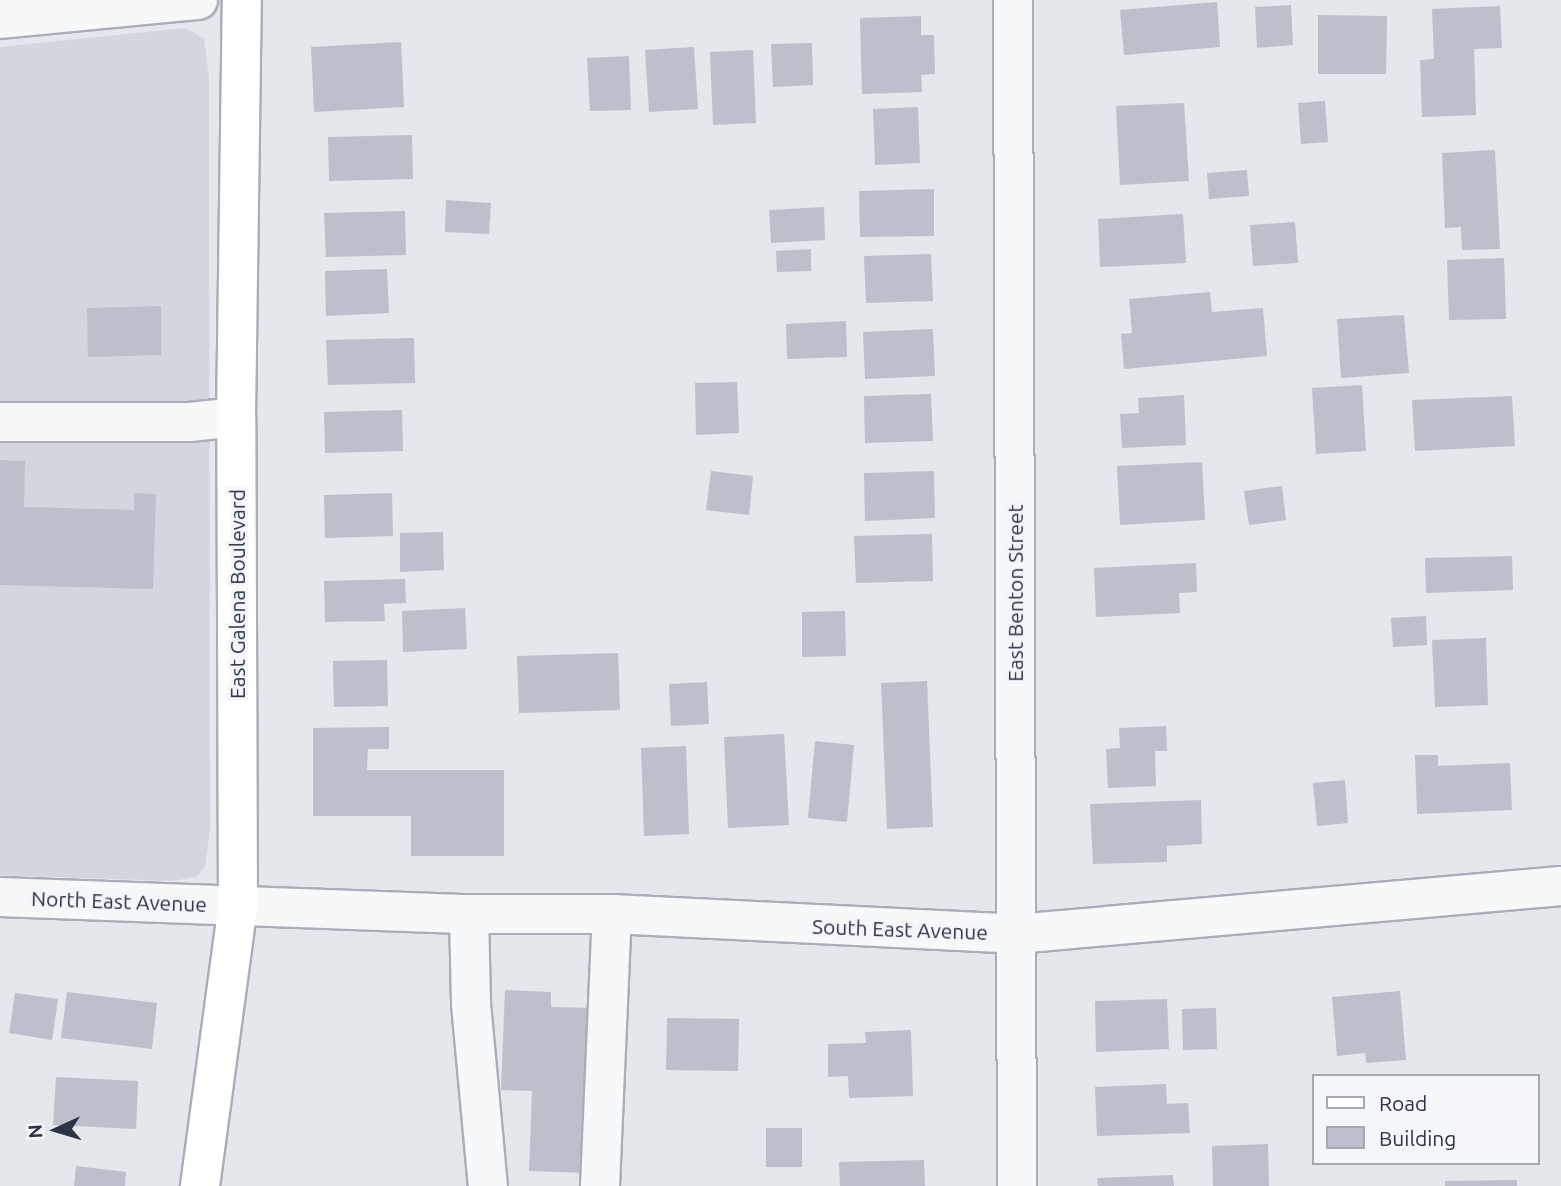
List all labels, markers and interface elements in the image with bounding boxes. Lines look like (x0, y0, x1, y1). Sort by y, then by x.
street label: East Galena Boulevard (224, 489, 250, 699)
street label: East Benton Street (1002, 504, 1028, 682)
street label: North East Avenue (31, 885, 207, 917)
street label: South East Avenue (812, 913, 988, 945)
legend (1312, 1074, 1540, 1165)
text: Road (1379, 1091, 1427, 1115)
north arrow (21, 1095, 91, 1165)
text: N (24, 1124, 47, 1139)
text: Building (1379, 1126, 1456, 1150)

